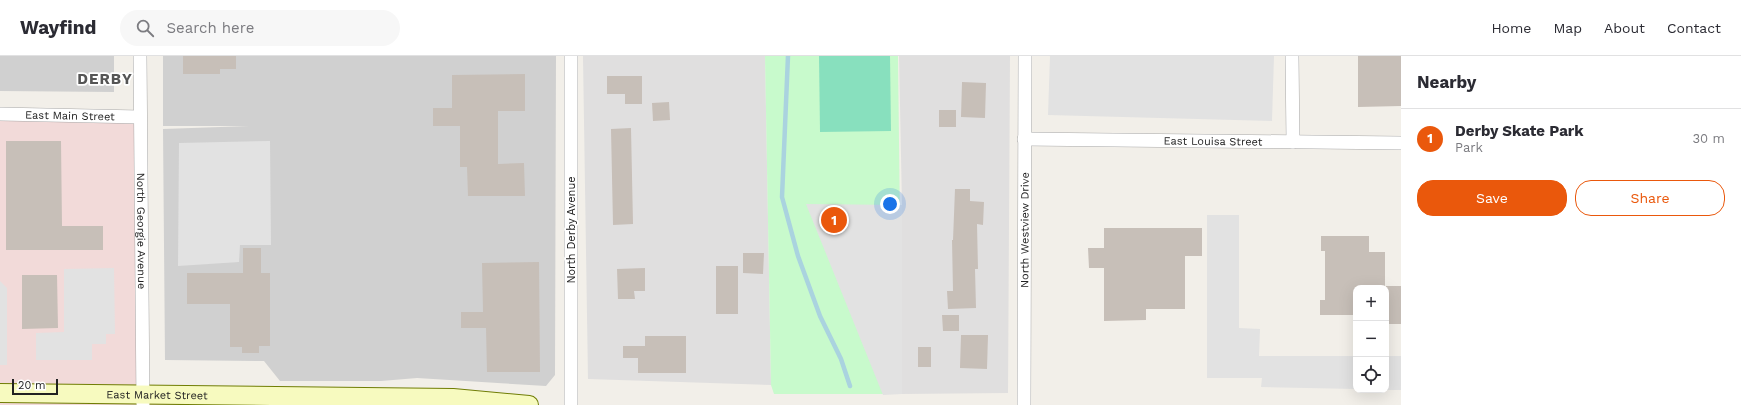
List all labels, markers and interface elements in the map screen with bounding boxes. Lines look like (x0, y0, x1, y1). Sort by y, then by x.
search box (120, 10, 400, 46)
text: Wayfind (20, 16, 96, 39)
icon: search (134, 17, 156, 39)
text: Search here (166, 19, 254, 37)
text: Home (1491, 20, 1531, 36)
text: Map (1553, 20, 1582, 36)
text: About (1604, 20, 1645, 36)
text: Contact (1667, 20, 1721, 36)
district label: DERBY (77, 70, 133, 88)
text: Nearby (1417, 72, 1476, 92)
street label: East Main Street (25, 109, 115, 123)
text: Derby Skate Park (1455, 122, 1584, 140)
text: 1 (1427, 131, 1433, 146)
text: 30 m (1693, 131, 1725, 146)
street label: East Louisa Street (1163, 134, 1263, 149)
text: Park (1455, 140, 1483, 155)
street label: North Westview Drive (1018, 172, 1032, 288)
street label: North Georgie Avenue (134, 173, 148, 289)
street label: North Derby Avenue (565, 176, 578, 284)
button: Save (1417, 180, 1567, 216)
button: Share (1575, 180, 1725, 216)
your location (880, 194, 900, 214)
pin: 1 (821, 205, 847, 235)
map controls (1353, 285, 1389, 393)
button: + (1353, 285, 1389, 321)
button: − (1353, 321, 1389, 357)
button: locate (1353, 357, 1389, 393)
scale bar (12, 377, 58, 396)
text: 20 m (18, 379, 46, 392)
street label: East Market Street (106, 388, 208, 402)

